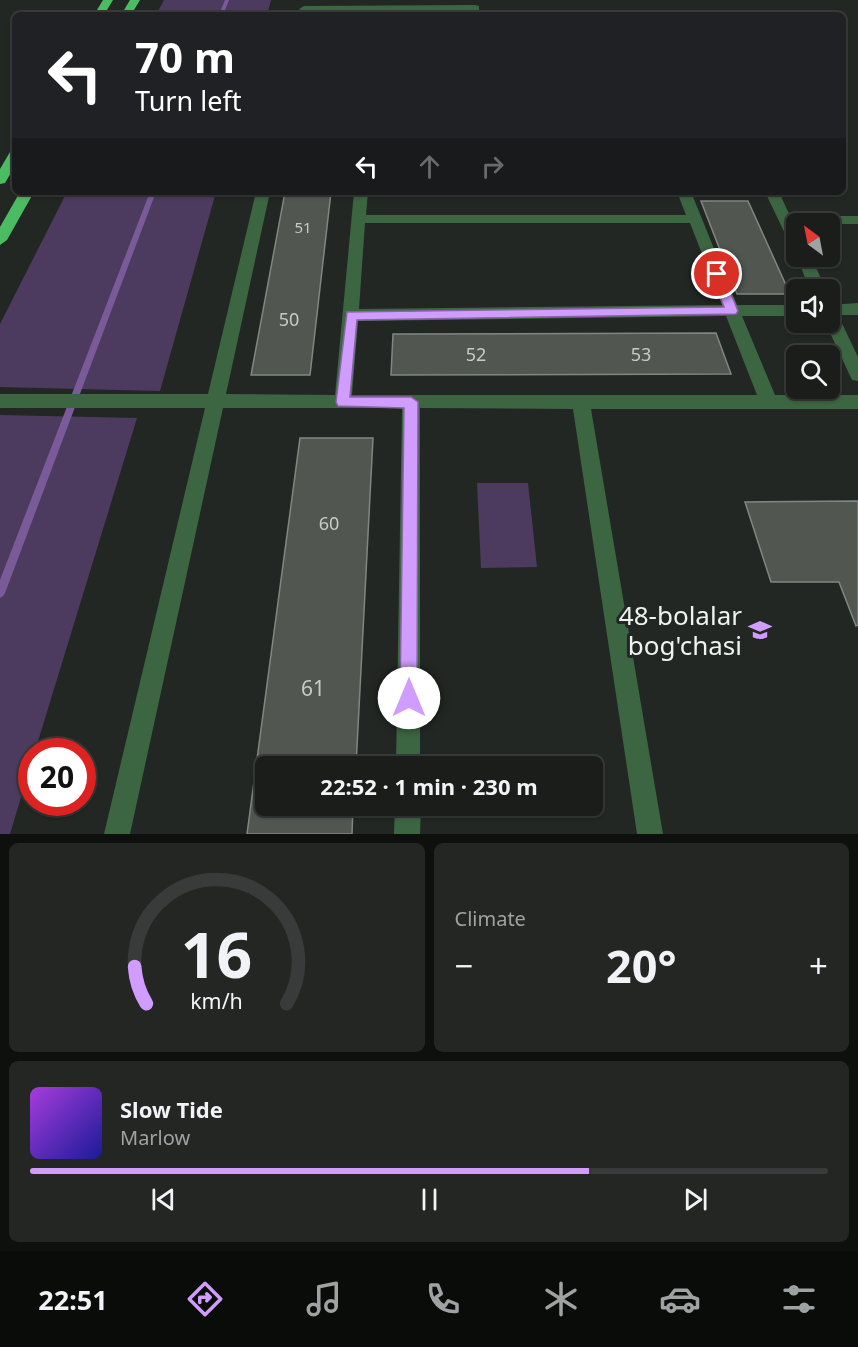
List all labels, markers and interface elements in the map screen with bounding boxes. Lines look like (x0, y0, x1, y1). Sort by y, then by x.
text: 70 m (135, 28, 235, 85)
icon: left (36, 36, 114, 114)
text: Turn left (135, 82, 241, 119)
icon: left (350, 150, 383, 183)
icon: ahead (413, 150, 446, 183)
icon: right (476, 150, 509, 183)
north arrow (786, 213, 840, 267)
map controls (786, 213, 840, 399)
house number: 51 (294, 217, 312, 237)
pin (691, 248, 742, 299)
icon: arrive (700, 257, 733, 290)
button: sound (786, 279, 840, 333)
house number: 50 (279, 307, 299, 331)
house number: 52 (466, 342, 486, 366)
house number: 53 (631, 342, 651, 366)
button: search (786, 345, 840, 399)
house number: 60 (319, 511, 339, 535)
place label: 48-bolalar bog'chasi (619, 597, 742, 663)
school or university icon: 48-bolalar bog'chasi (747, 617, 773, 643)
position arrow (377, 666, 441, 730)
house number: 61 (301, 674, 325, 702)
speed limit sign: 20 (18, 738, 96, 816)
text: 22:52 · 1 min · 230 m (320, 771, 538, 801)
text: Climate (455, 905, 526, 932)
text: 16 (181, 911, 252, 996)
text: 20° (606, 935, 677, 996)
text: − (455, 943, 473, 988)
text: + (809, 943, 828, 988)
text: km/h (190, 987, 243, 1016)
text: Slow Tide (120, 1094, 223, 1124)
text: Marlow (120, 1124, 190, 1151)
icon: previous (147, 1183, 180, 1216)
icon: pause (413, 1183, 446, 1216)
icon: next (679, 1183, 712, 1216)
icon: directions (184, 1278, 226, 1320)
icon: music (303, 1278, 345, 1320)
icon: phone (422, 1278, 464, 1320)
icon: climate (540, 1278, 582, 1320)
icon: car (659, 1278, 701, 1320)
icon: filters (778, 1278, 820, 1320)
text: 22:51 (38, 1281, 108, 1318)

